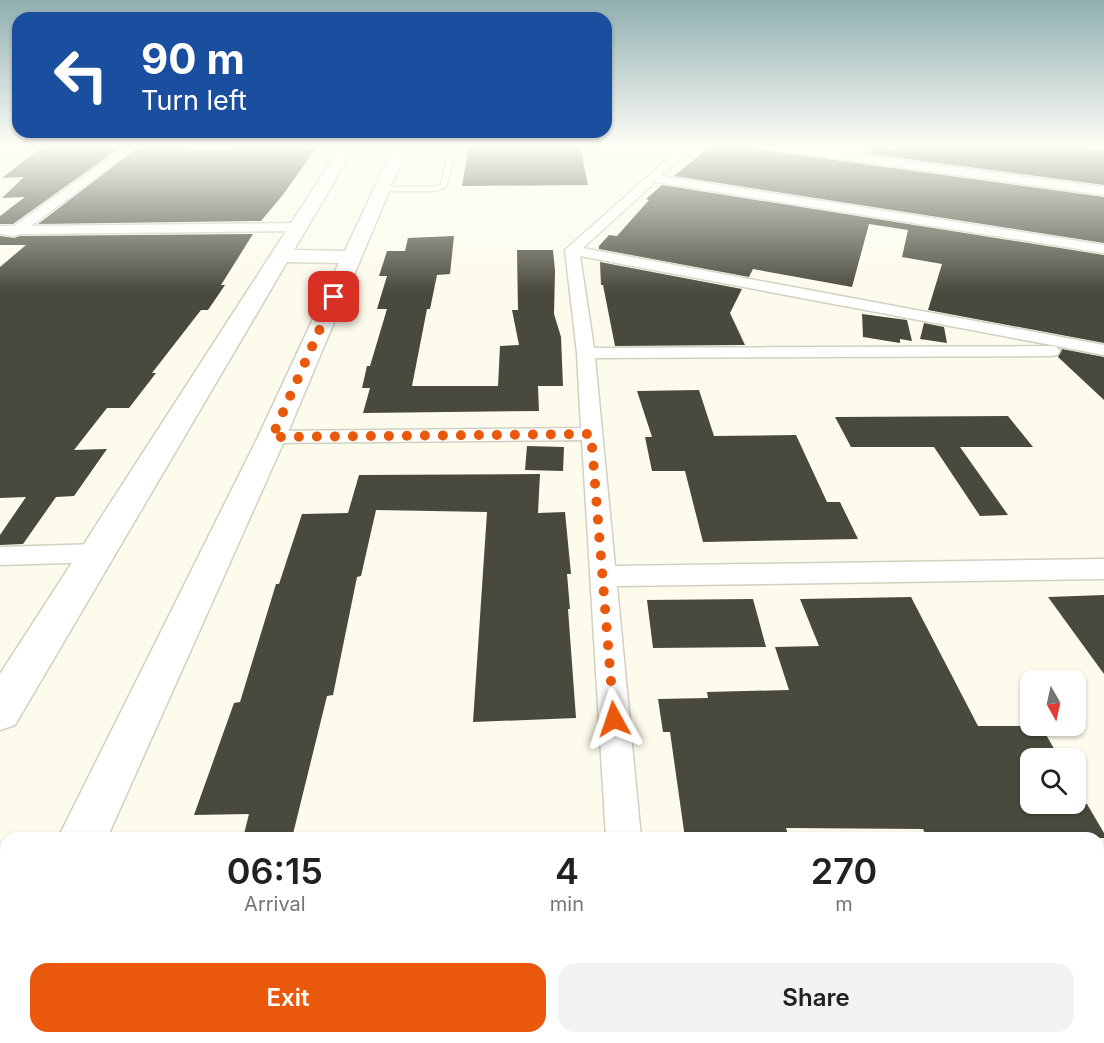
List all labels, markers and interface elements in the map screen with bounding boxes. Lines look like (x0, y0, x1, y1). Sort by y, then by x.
text: 90 m (141, 33, 245, 84)
icon: left (42, 36, 120, 114)
text: Turn left (141, 84, 247, 117)
pin (308, 271, 359, 322)
icon: arrive (317, 280, 350, 313)
north arrow (1020, 670, 1086, 736)
map controls (1020, 670, 1086, 814)
position arrow (582, 687, 646, 751)
button: search (1020, 748, 1086, 814)
text: 06:15 (227, 849, 323, 893)
text: 4 (555, 849, 579, 893)
text: 270 (811, 849, 877, 893)
text: Arrival (244, 892, 306, 916)
text: min (550, 892, 584, 916)
text: m (835, 892, 853, 916)
button: Exit (30, 963, 546, 1032)
button: Share (558, 963, 1074, 1032)

